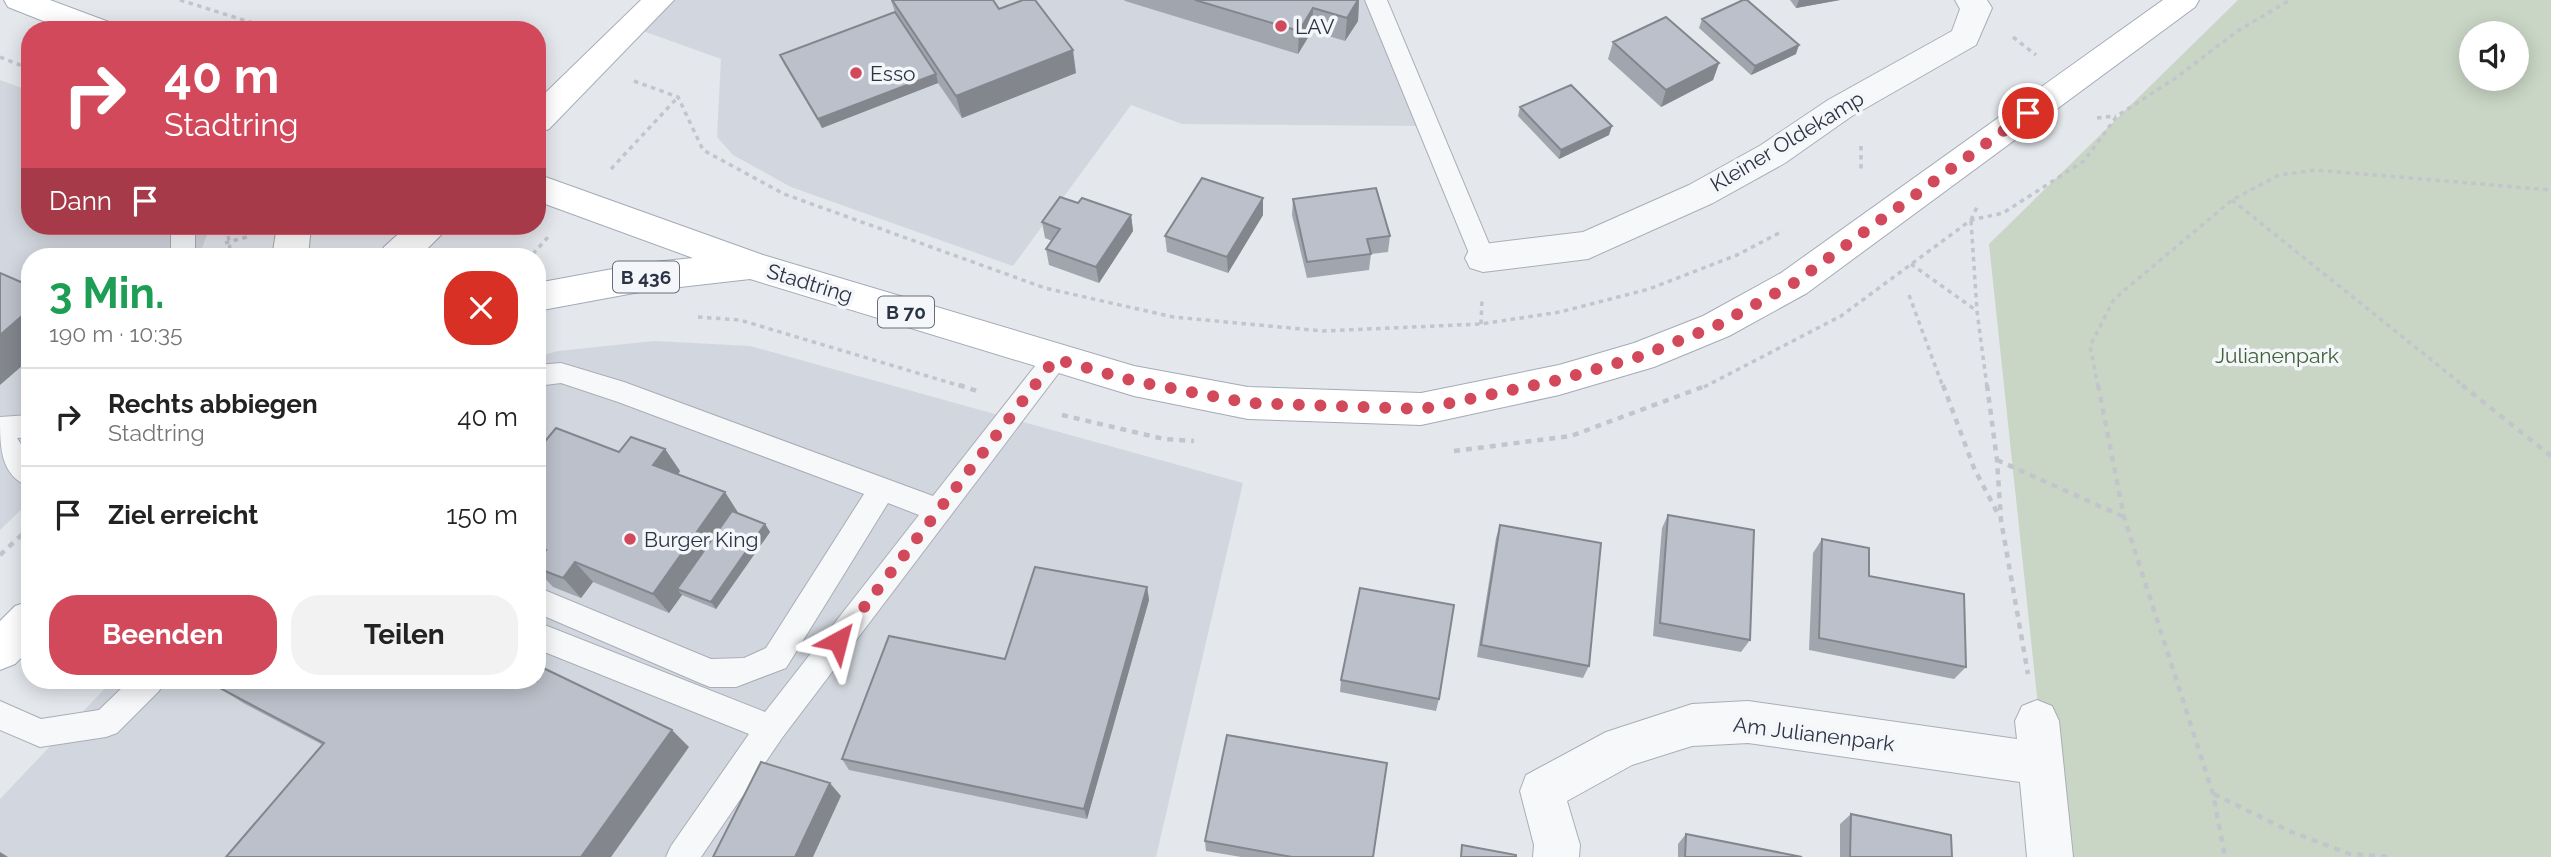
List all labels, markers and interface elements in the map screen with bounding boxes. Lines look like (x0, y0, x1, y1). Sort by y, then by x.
place label: LAV (1295, 14, 1334, 39)
marker: LAV (1273, 18, 1289, 34)
map controls (2459, 21, 2529, 91)
button: sound (2459, 21, 2529, 91)
text: 40 m (164, 47, 279, 104)
icon: right (49, 49, 140, 140)
place label: Esso (870, 61, 916, 86)
marker: Esso (848, 65, 864, 81)
pin (1998, 83, 2058, 143)
street label: Kleiner Oldekamp (1706, 85, 1868, 197)
icon: arrive (2009, 94, 2047, 132)
text: Stadtring (164, 106, 299, 143)
icon: arrive (126, 182, 164, 220)
text: Dann (49, 186, 112, 216)
street label: Stadtring (764, 258, 856, 308)
road number: B 436 (613, 262, 679, 292)
text: 3 Min. (49, 269, 164, 318)
button: close (444, 271, 518, 345)
road number: B 70 (878, 296, 934, 328)
text: 190 m · 10:35 (49, 320, 183, 347)
park label: Julianenpark (2215, 343, 2339, 368)
text: Rechts abbiegen (108, 389, 318, 419)
icon: right (49, 398, 87, 436)
text: 40 m (457, 402, 518, 432)
text: Stadtring (108, 419, 205, 446)
icon: arrive (49, 496, 87, 534)
text: Ziel erreicht (108, 500, 258, 530)
text: 150 m (446, 500, 518, 530)
place label: Burger King (644, 527, 758, 552)
marker: Burger King (622, 531, 638, 547)
button: Beenden (49, 595, 277, 675)
button: Teilen (291, 595, 518, 675)
position arrow (801, 604, 875, 678)
street label: Am Julianenpark (1732, 712, 1896, 756)

